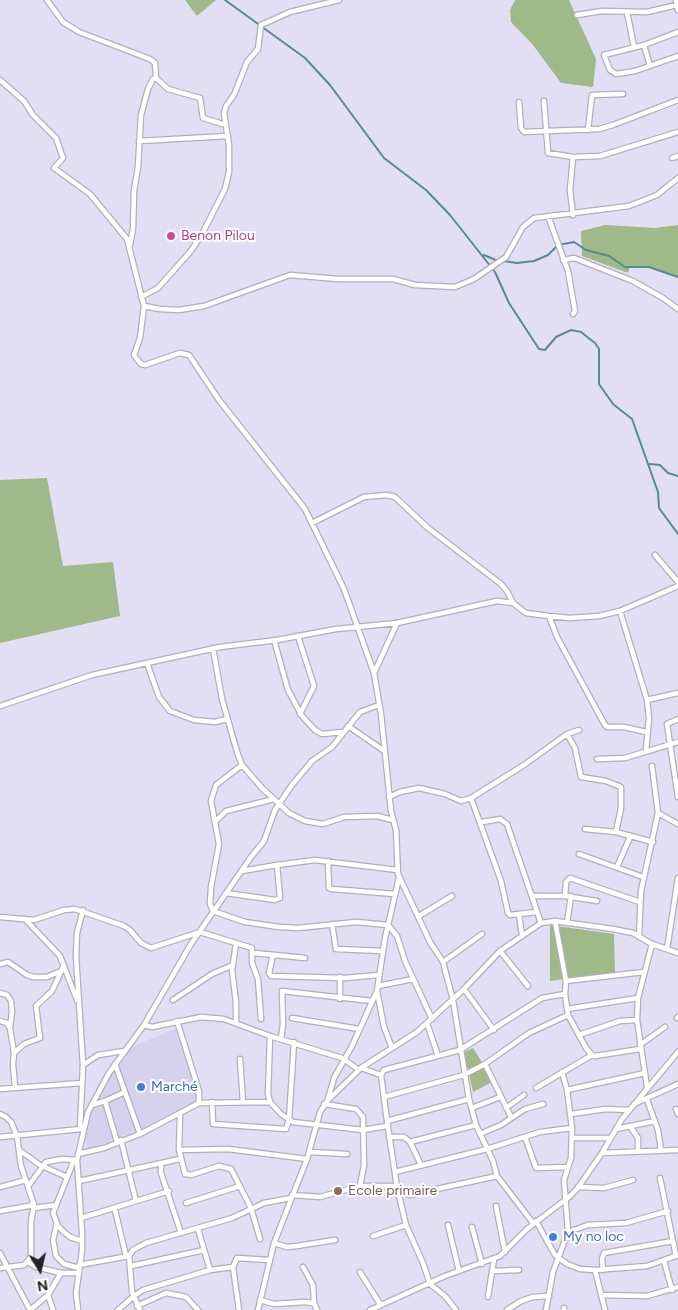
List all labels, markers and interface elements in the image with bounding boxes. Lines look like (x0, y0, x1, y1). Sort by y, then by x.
place label: Benon Pilou (181, 228, 255, 244)
marker: Benon Pilou (165, 230, 177, 242)
place label: Marché (151, 1079, 198, 1095)
marker: Marché (135, 1081, 147, 1093)
place label: Ecole primaire (348, 1183, 437, 1199)
marker: Ecole primaire (332, 1185, 344, 1197)
place label: My no loc (563, 1229, 624, 1245)
marker: My no loc (547, 1231, 559, 1243)
north arrow (15, 1245, 65, 1295)
text: N (36, 1276, 49, 1295)

